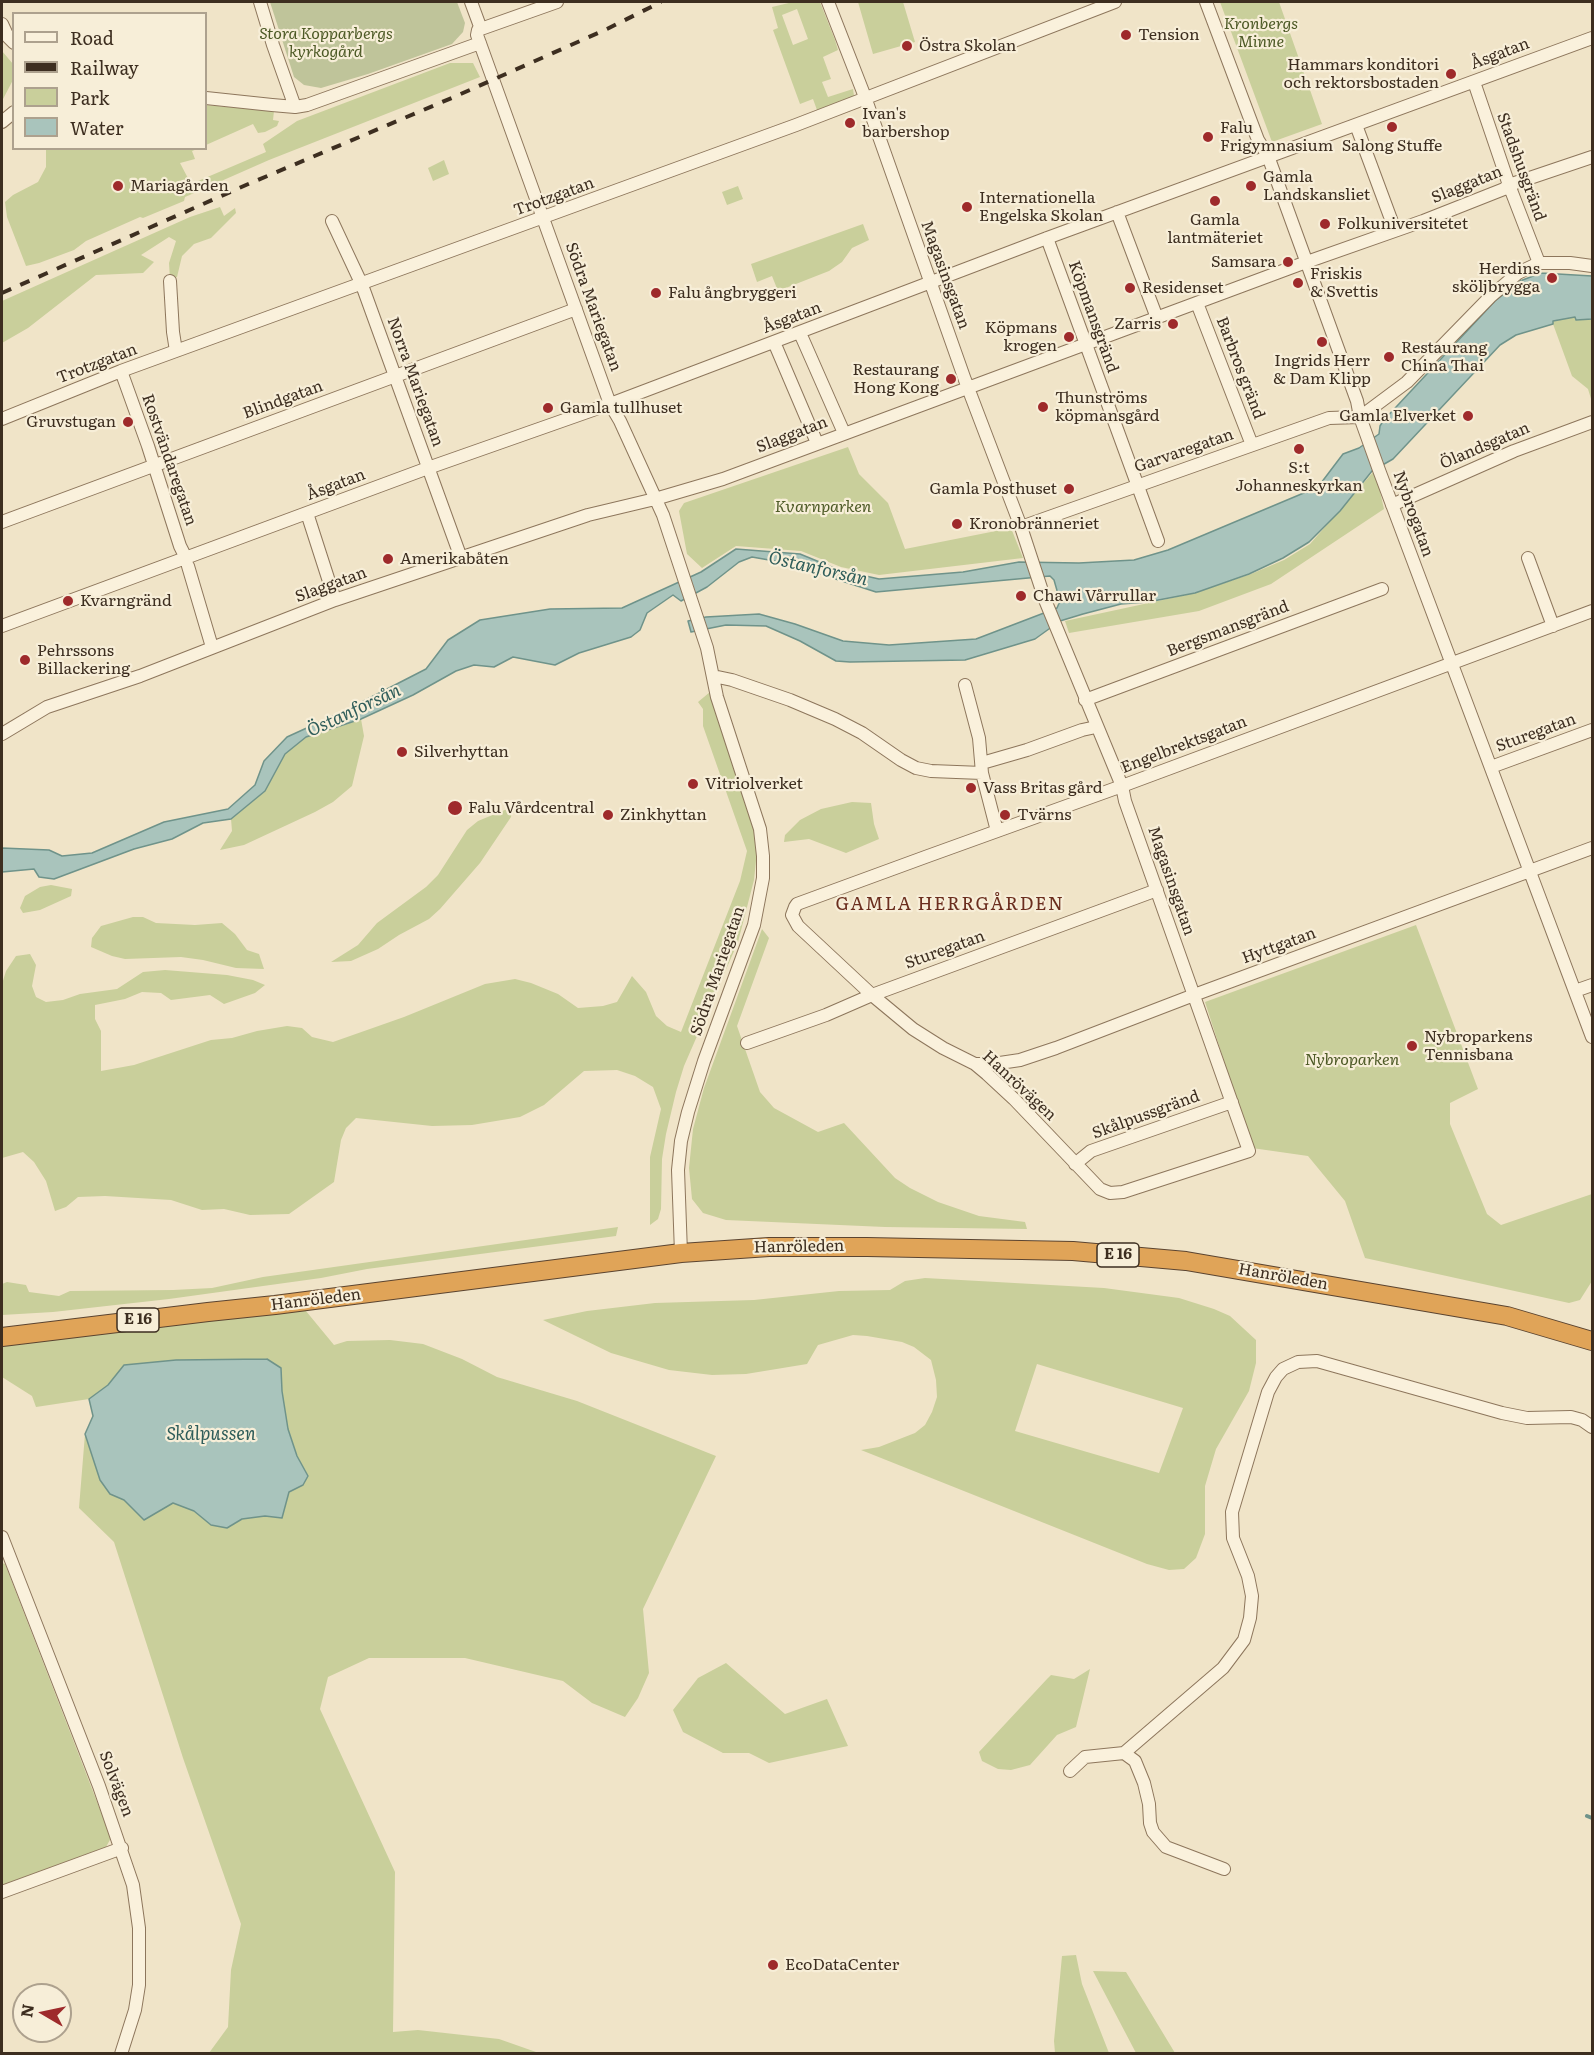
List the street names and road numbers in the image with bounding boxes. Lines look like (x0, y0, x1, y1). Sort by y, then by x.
street label: Åsgatan (1468, 34, 1532, 74)
street label: Stadshusgränd (1492, 110, 1550, 224)
street label: Slaggatan (1429, 162, 1505, 208)
street label: Trotzgatan (511, 174, 597, 220)
street label: Magasinsgatan (916, 218, 974, 332)
street label: Södra Mariegatan (561, 240, 625, 374)
street label: Köpmansgränd (1064, 258, 1122, 376)
street label: Åsgatan (760, 298, 824, 338)
street label: Barbros gränd (1212, 314, 1268, 422)
street label: Norra Mariegatan (383, 315, 447, 449)
street label: Trotzgatan (54, 340, 140, 388)
street label: Blindgatan (240, 377, 326, 423)
street label: Rostvändaregatan (137, 392, 201, 528)
street label: Slaggatan (754, 413, 830, 457)
street label: Ölandsgatan (1437, 418, 1533, 474)
street label: Garvaregatan (1132, 425, 1236, 477)
street label: Åsgatan (304, 465, 368, 505)
street label: Nybrogatan (1389, 468, 1437, 560)
street label: Slaggatan (293, 563, 369, 607)
street label: Bergsmansgränd (1164, 597, 1292, 661)
street label: Sturegatan (1493, 710, 1579, 756)
street label: Engelbrektsgatan (1118, 712, 1250, 778)
street label: Magasinsgatan (1143, 824, 1199, 938)
street label: Södra Mariegatan (687, 904, 749, 1038)
street label: Hyttgatan (1239, 924, 1319, 968)
street label: Sturegatan (902, 927, 988, 973)
street label: Hanrövägen (978, 1047, 1060, 1125)
street label: Skålpussgränd (1090, 1087, 1202, 1143)
street label: Hanröleden (753, 1237, 845, 1257)
road number: E 16 (1097, 1243, 1139, 1267)
street label: Hanröleden (1237, 1260, 1329, 1294)
street label: Hanröleden (270, 1285, 362, 1315)
road number: E 16 (117, 1308, 159, 1332)
street label: Solvägen (95, 1748, 137, 1820)

